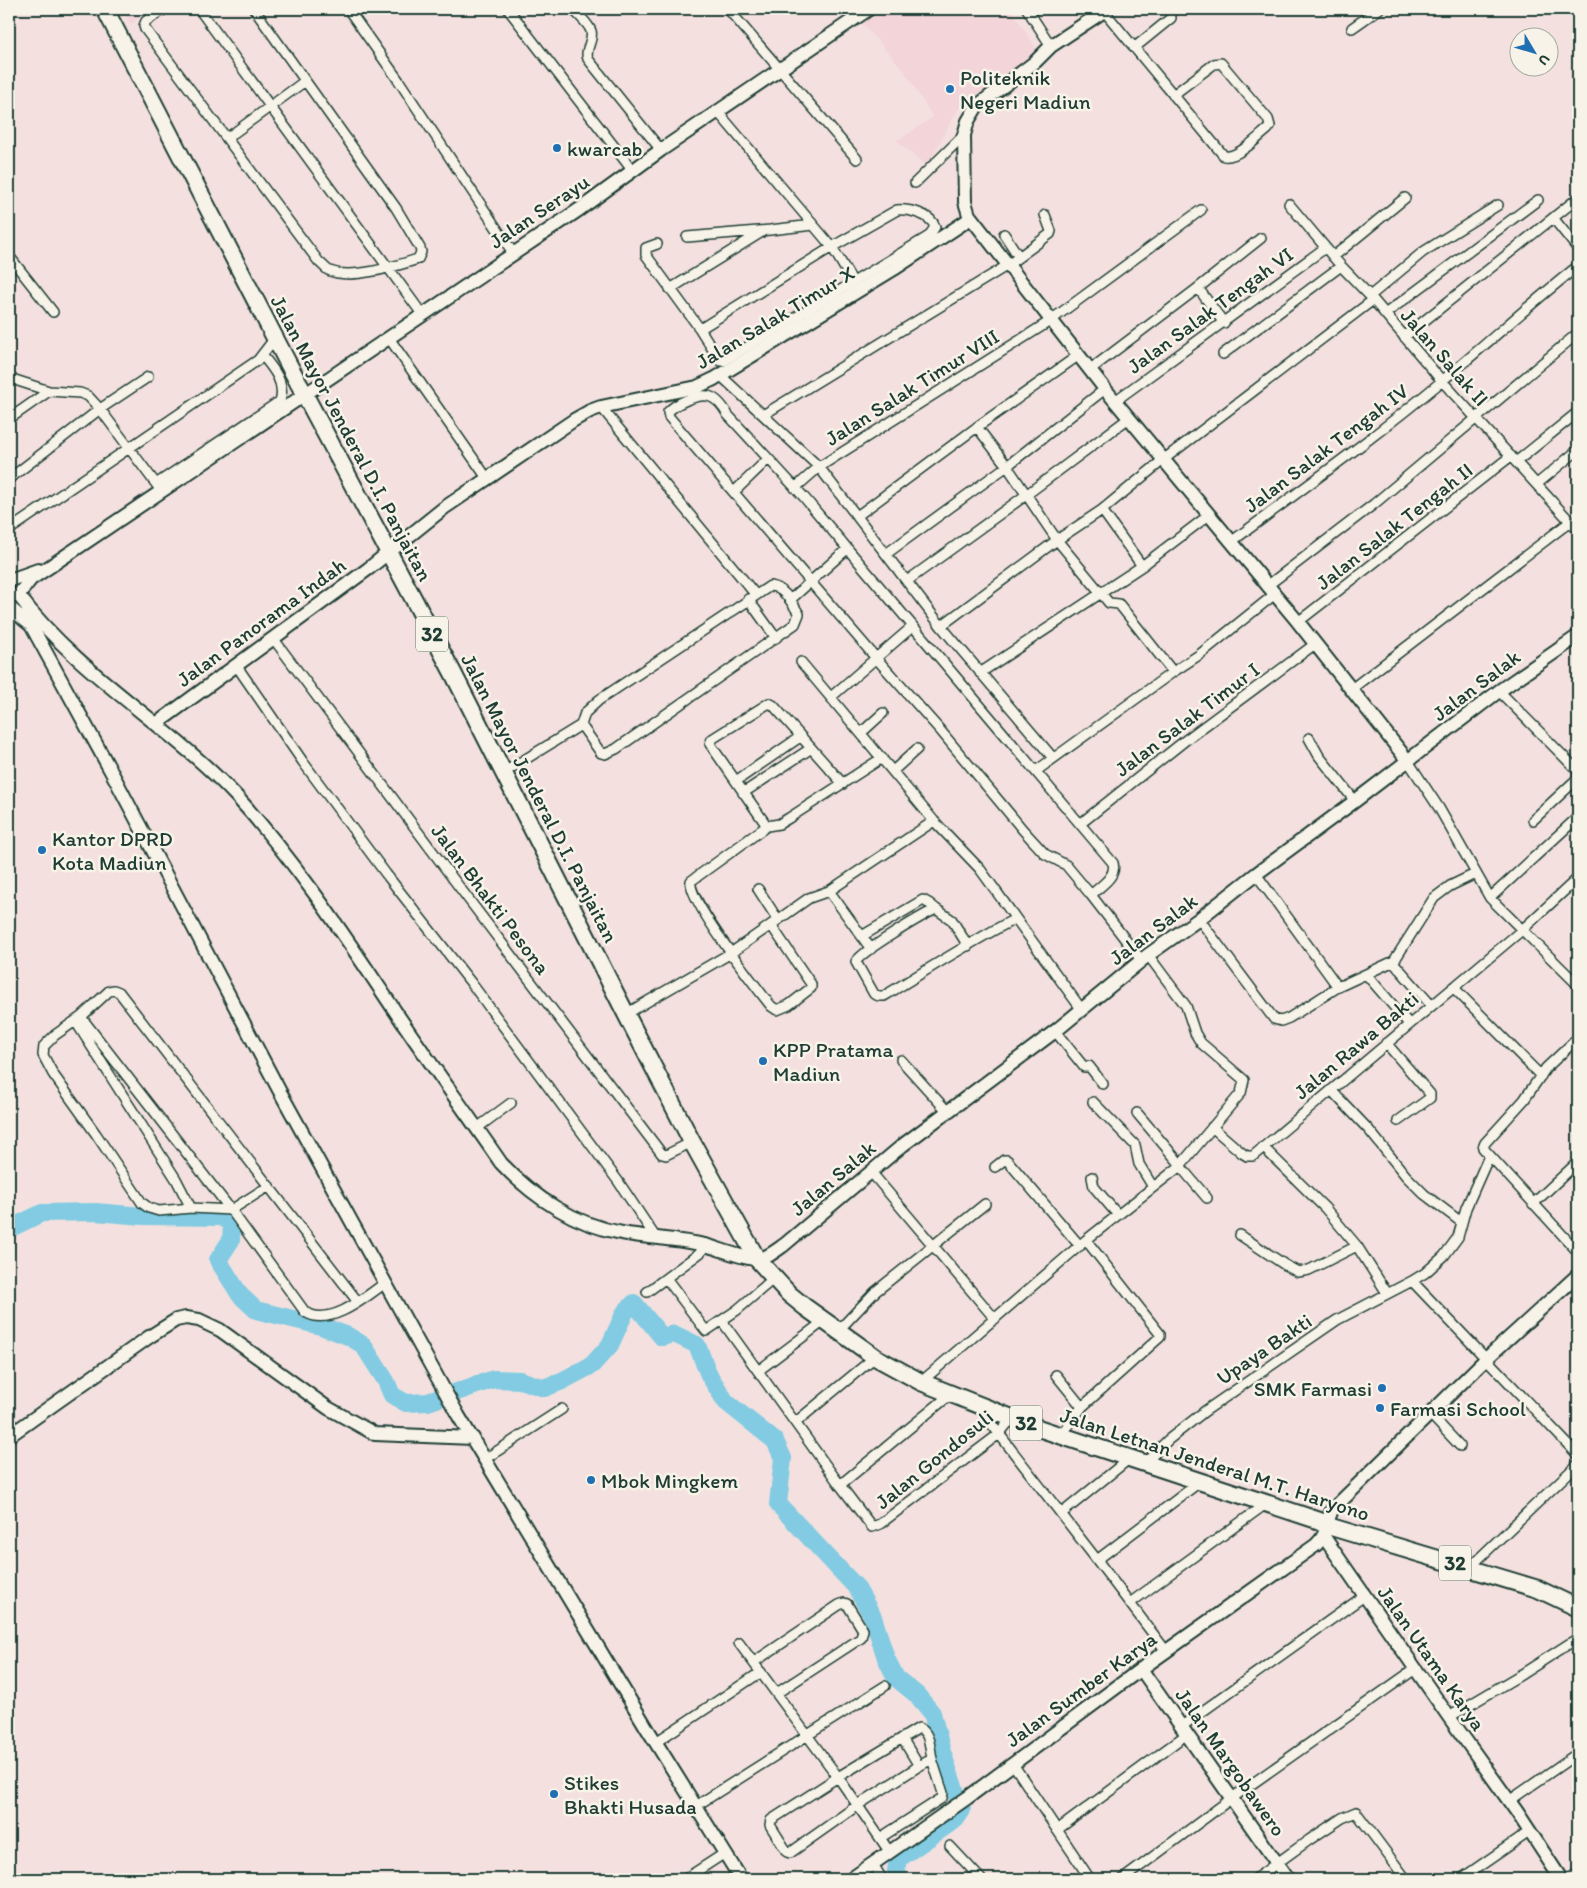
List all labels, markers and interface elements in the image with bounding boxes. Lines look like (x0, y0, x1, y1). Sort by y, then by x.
north arrow (1510, 28, 1560, 78)
text: U (1534, 51, 1553, 69)
place label: Politeknik Negeri Madiun (960, 65, 1091, 114)
marker: Politeknik Negeri Madiun (944, 83, 956, 95)
place label: kwarcab (567, 136, 643, 161)
marker: kwarcab (551, 142, 563, 154)
street label: Jalan Serayu (484, 168, 594, 254)
street label: Jalan Salak Tengah VI (1122, 241, 1298, 379)
street label: Jalan Salak Timur X (691, 260, 859, 374)
street label: Jalan Mayor Jenderal D.I. Panjaitan (266, 291, 438, 586)
street label: Jalan Salak II (1396, 303, 1494, 411)
street label: Jalan Salak Timur VIII (820, 323, 1004, 451)
street label: Jalan Salak Tengah IV (1239, 378, 1413, 518)
street label: Jalan Salak Tengah II (1311, 457, 1477, 595)
street label: Jalan Panorama Indah (172, 552, 351, 692)
road number: 32 (416, 616, 448, 652)
street label: Jalan Salak (1427, 644, 1525, 726)
street label: Jalan Mayor Jenderal D.I. Panjaitan (456, 649, 624, 947)
street label: Jalan Salak Timur I (1110, 656, 1264, 782)
street label: Jalan Bhakti Pesona (426, 819, 556, 979)
place label: Kantor DPRD Kota Madiun (52, 826, 173, 875)
marker: Kantor DPRD Kota Madiun (36, 844, 48, 856)
street label: Jalan Salak (1104, 888, 1202, 970)
street label: Jalan Rawa Bakti (1289, 986, 1423, 1104)
place label: KPP Pratama Madiun (773, 1037, 894, 1086)
marker: KPP Pratama Madiun (757, 1055, 769, 1067)
street label: Jalan Salak (785, 1135, 881, 1221)
street label: Upaya Bakti (1212, 1308, 1316, 1390)
place label: SMK Farmasi (1254, 1376, 1372, 1401)
marker: SMK Farmasi (1376, 1382, 1388, 1394)
place label: Farmasi School (1390, 1396, 1526, 1421)
street label: Jalan Letnan Jenderal M.T. Haryono (1057, 1402, 1373, 1526)
marker: Farmasi School (1374, 1402, 1386, 1414)
street label: Jalan Gondosuli (870, 1404, 998, 1514)
road number: 32 (1010, 1406, 1042, 1440)
place label: Mbok Mingkem (601, 1468, 738, 1493)
marker: Mbok Mingkem (585, 1474, 597, 1486)
road number: 32 (1439, 1546, 1471, 1580)
street label: Jalan Utama Karya (1373, 1581, 1491, 1735)
street label: Jalan Sumber Karya (1001, 1626, 1161, 1752)
street label: Jalan Margobawero (1170, 1683, 1292, 1841)
place label: Stikes Bhakti Husada (564, 1770, 697, 1819)
marker: Stikes Bhakti Husada (548, 1788, 560, 1800)

